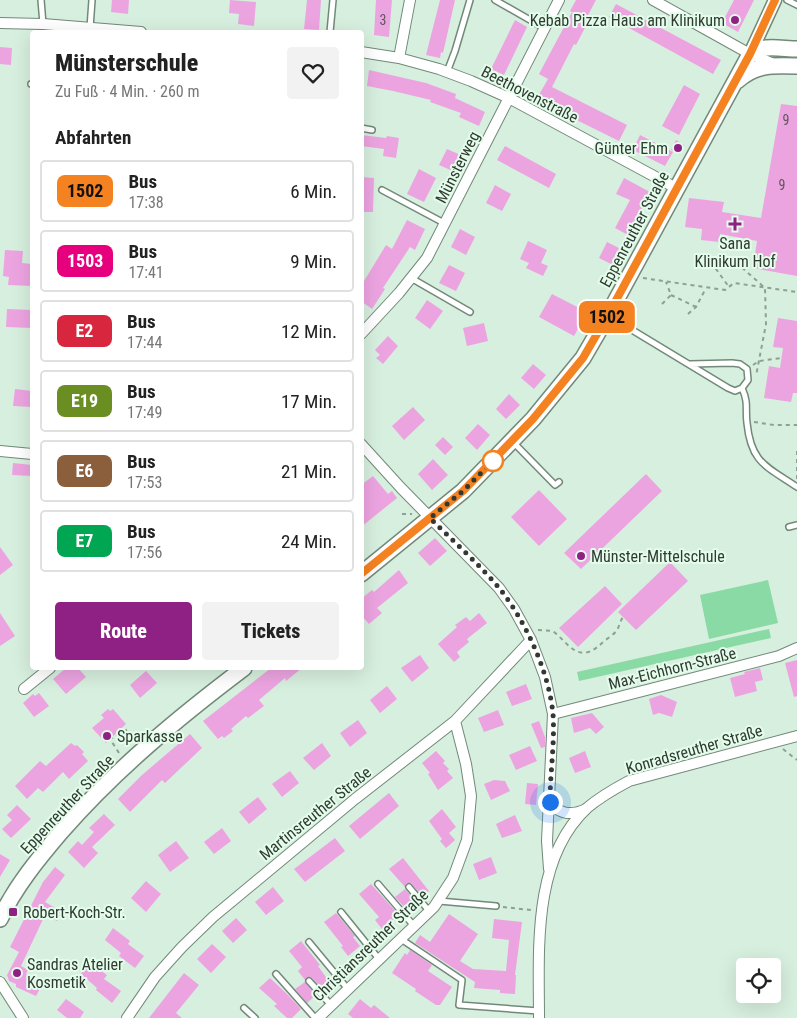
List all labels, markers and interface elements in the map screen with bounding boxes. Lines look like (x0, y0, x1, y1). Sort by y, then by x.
place label: Kebab Pizza Haus am Klinikum (530, 11, 725, 30)
house number: 3 (380, 12, 386, 28)
marker: Kebab Pizza Haus am Klinikum (729, 14, 741, 26)
button: heart (287, 47, 339, 99)
text: Münsterschule (55, 49, 198, 77)
street label: Beethovenstraße (478, 62, 581, 127)
text: Zu Fuß · 4 Min. · 260 m (55, 82, 199, 101)
house number: 9 (783, 112, 789, 128)
text: Abfahrten (55, 126, 131, 149)
street label: Münsterweg (431, 128, 484, 206)
place label: Günter Ehm (595, 139, 668, 158)
marker: Günter Ehm (672, 142, 684, 154)
street label: Eppenreuther Straße (596, 168, 673, 290)
text: Bus (128, 170, 157, 193)
house number: 9 (779, 177, 785, 193)
text: 1502 (67, 180, 103, 201)
text: 6 Min. (290, 180, 337, 203)
text: 17:38 (128, 193, 164, 212)
marker: Sana Klinikum Hof (728, 217, 742, 231)
place label: Sana Klinikum Hof (694, 234, 776, 271)
text: Bus (128, 240, 157, 263)
text: 1503 (67, 250, 103, 271)
text: 9 Min. (290, 250, 337, 273)
text: 17:41 (128, 263, 164, 282)
line badge: 1502 (572, 301, 642, 333)
text: 1502 (589, 306, 625, 327)
text: Bus (127, 310, 156, 333)
text: E2 (76, 320, 93, 341)
text: 12 Min. (281, 320, 337, 343)
text: 17:44 (127, 333, 162, 352)
text: Bus (127, 380, 156, 403)
text: E19 (71, 390, 98, 411)
text: 17 Min. (281, 390, 337, 413)
text: 17:49 (127, 403, 162, 422)
text: Bus (127, 450, 156, 473)
unlabelled marker (482, 450, 504, 472)
text: E6 (76, 460, 93, 481)
text: 21 Min. (281, 460, 337, 483)
text: 17:53 (127, 473, 162, 492)
text: Bus (127, 520, 156, 543)
text: E7 (76, 530, 93, 551)
text: 24 Min. (281, 530, 337, 553)
text: 17:56 (127, 543, 162, 562)
place label: Münster-Mittelschule (591, 547, 725, 566)
marker: Münster-Mittelschule (575, 550, 587, 562)
button: Route (55, 602, 192, 660)
button: Tickets (202, 602, 339, 660)
street label: Max-Eichhorn-Straße (606, 643, 738, 694)
street label: Konradsreuther Straße (624, 721, 765, 778)
place label: Sparkasse (117, 727, 183, 746)
marker: Sparkasse (101, 730, 113, 742)
street label: Eppenreuther Straße (17, 751, 118, 858)
street label: Martinsreuther Straße (256, 763, 375, 864)
your location (538, 790, 563, 815)
street label: Christiansreuther Straße (309, 885, 432, 1005)
place label: Robert-Koch-Str. (23, 903, 126, 922)
marker: Robert-Koch-Str. (7, 906, 19, 918)
place label: Sandras Atelier Kosmetik (27, 955, 123, 992)
map controls (736, 958, 781, 1003)
button: locate (736, 958, 781, 1003)
marker: Sandras Atelier Kosmetik (11, 967, 23, 979)

